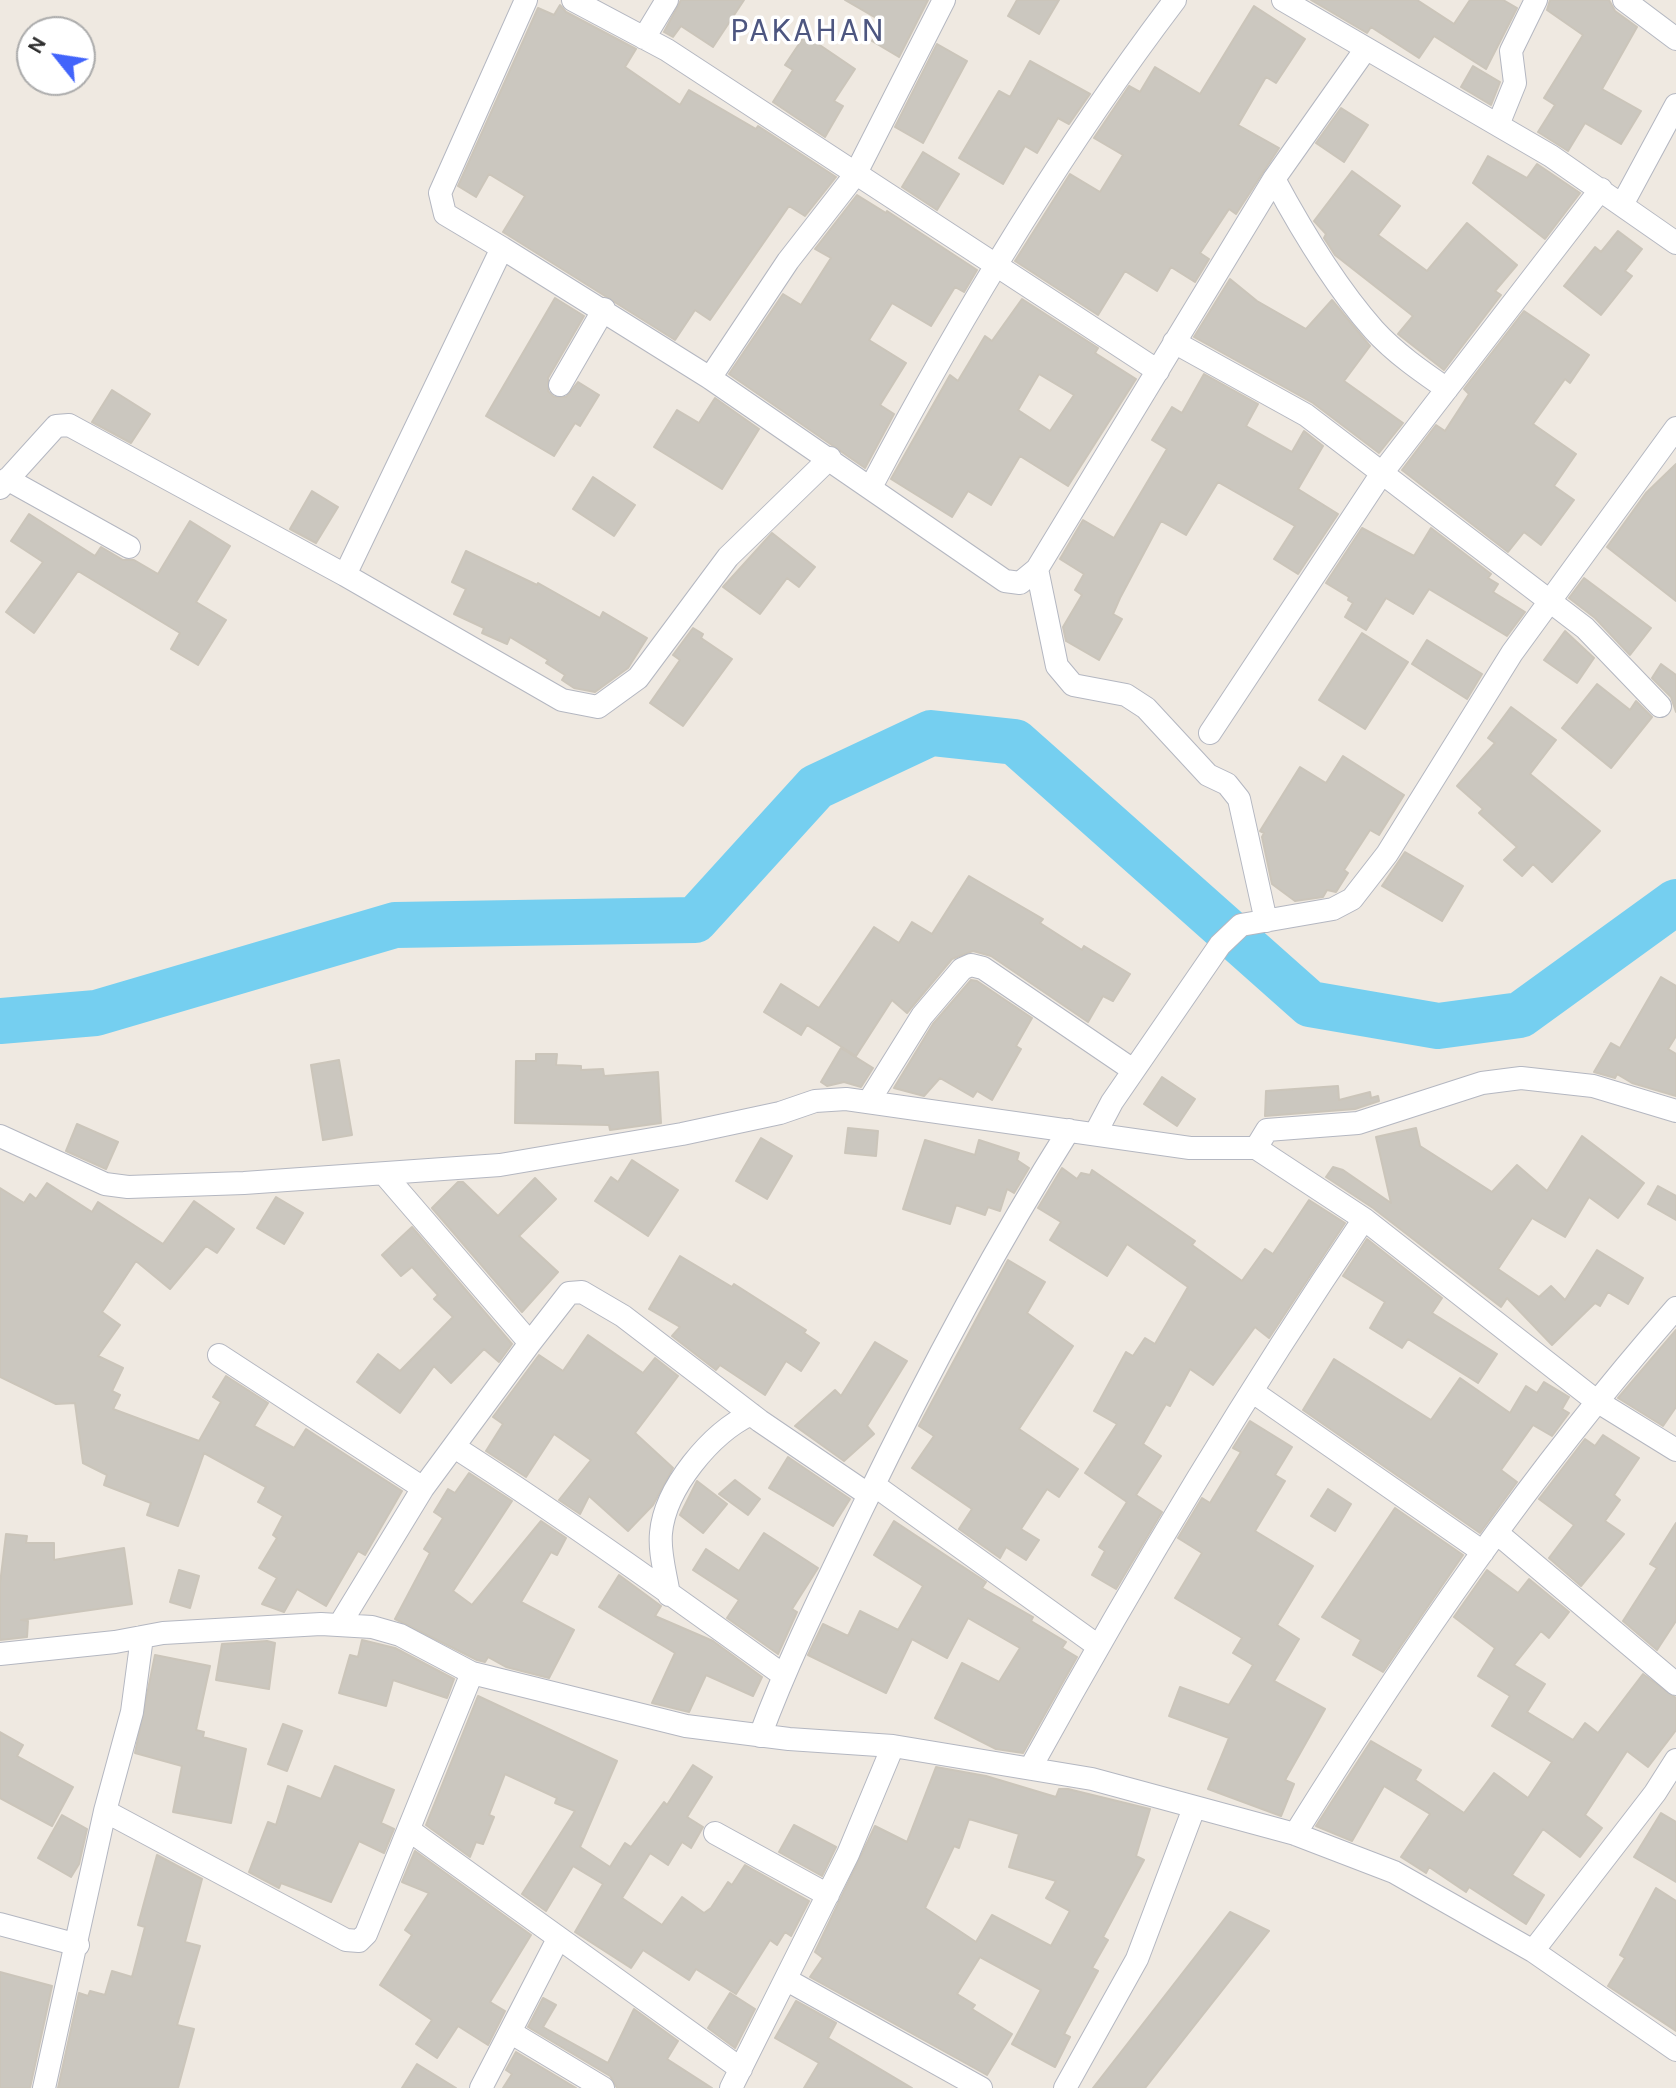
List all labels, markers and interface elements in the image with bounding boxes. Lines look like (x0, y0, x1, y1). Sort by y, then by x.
district label: PAKAHAN (730, 11, 886, 51)
north arrow (16, 16, 96, 96)
text: N (22, 32, 52, 58)

